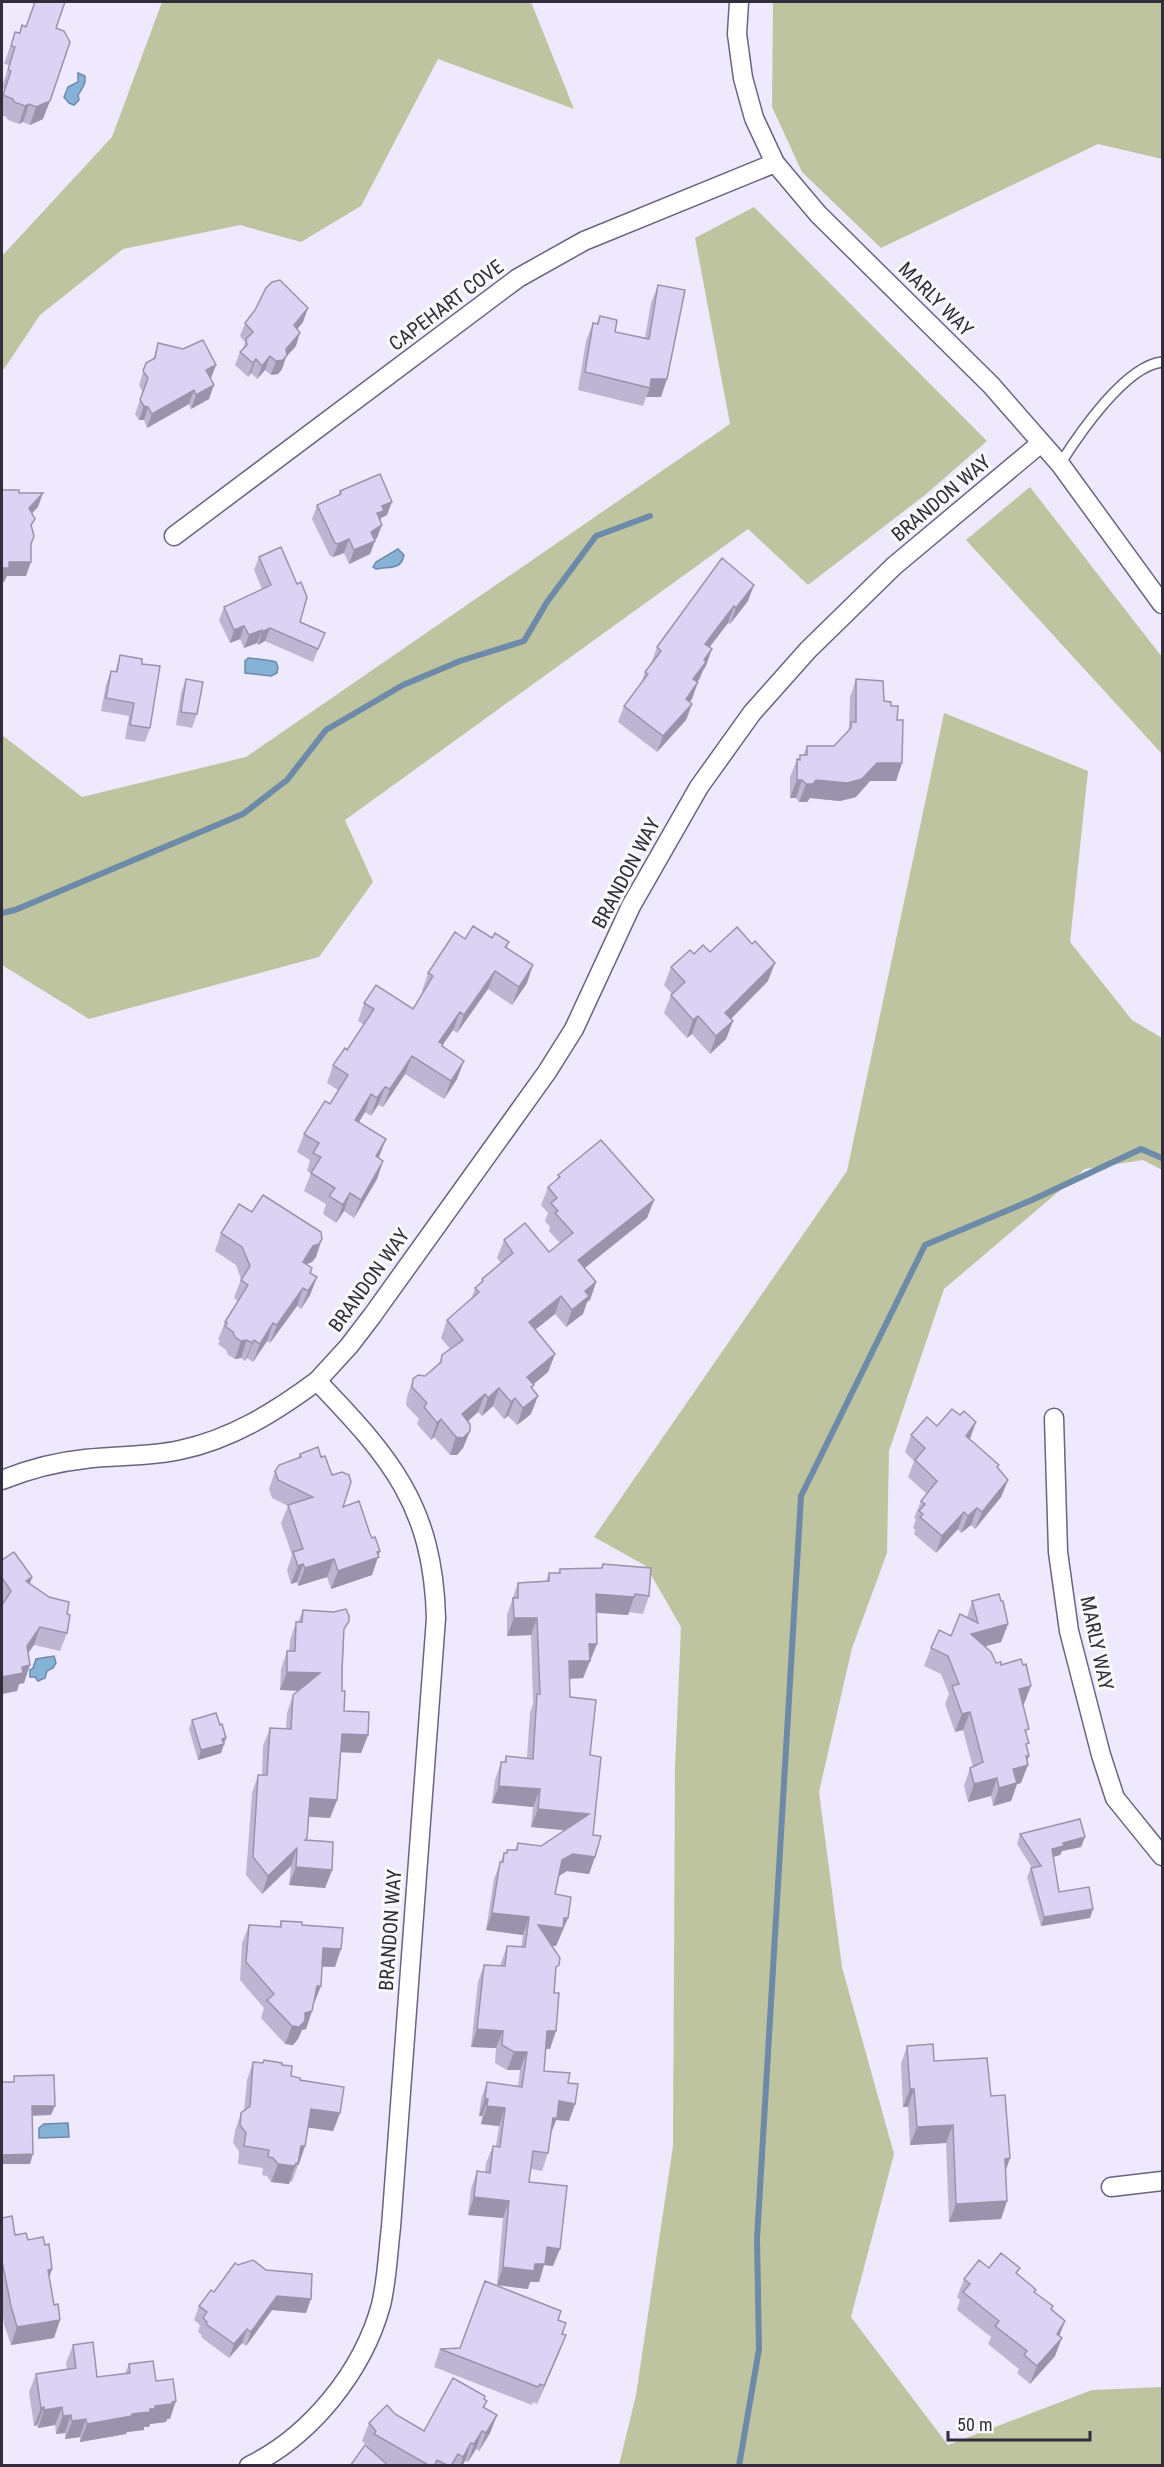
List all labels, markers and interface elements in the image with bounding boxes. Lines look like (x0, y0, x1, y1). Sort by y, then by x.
street label: CAPEHART COVE (384, 254, 508, 356)
street label: MARLY WAY (894, 257, 979, 342)
street label: BRANDON WAY (887, 449, 996, 546)
street label: BRANDON WAY (587, 813, 665, 932)
street label: BRANDON WAY (323, 1223, 415, 1336)
street label: MARLY WAY (1075, 1594, 1119, 1693)
street label: BRANDON WAY (374, 1868, 406, 1992)
scale bar (948, 2404, 1090, 2442)
text: 50 m (957, 2414, 992, 2435)

